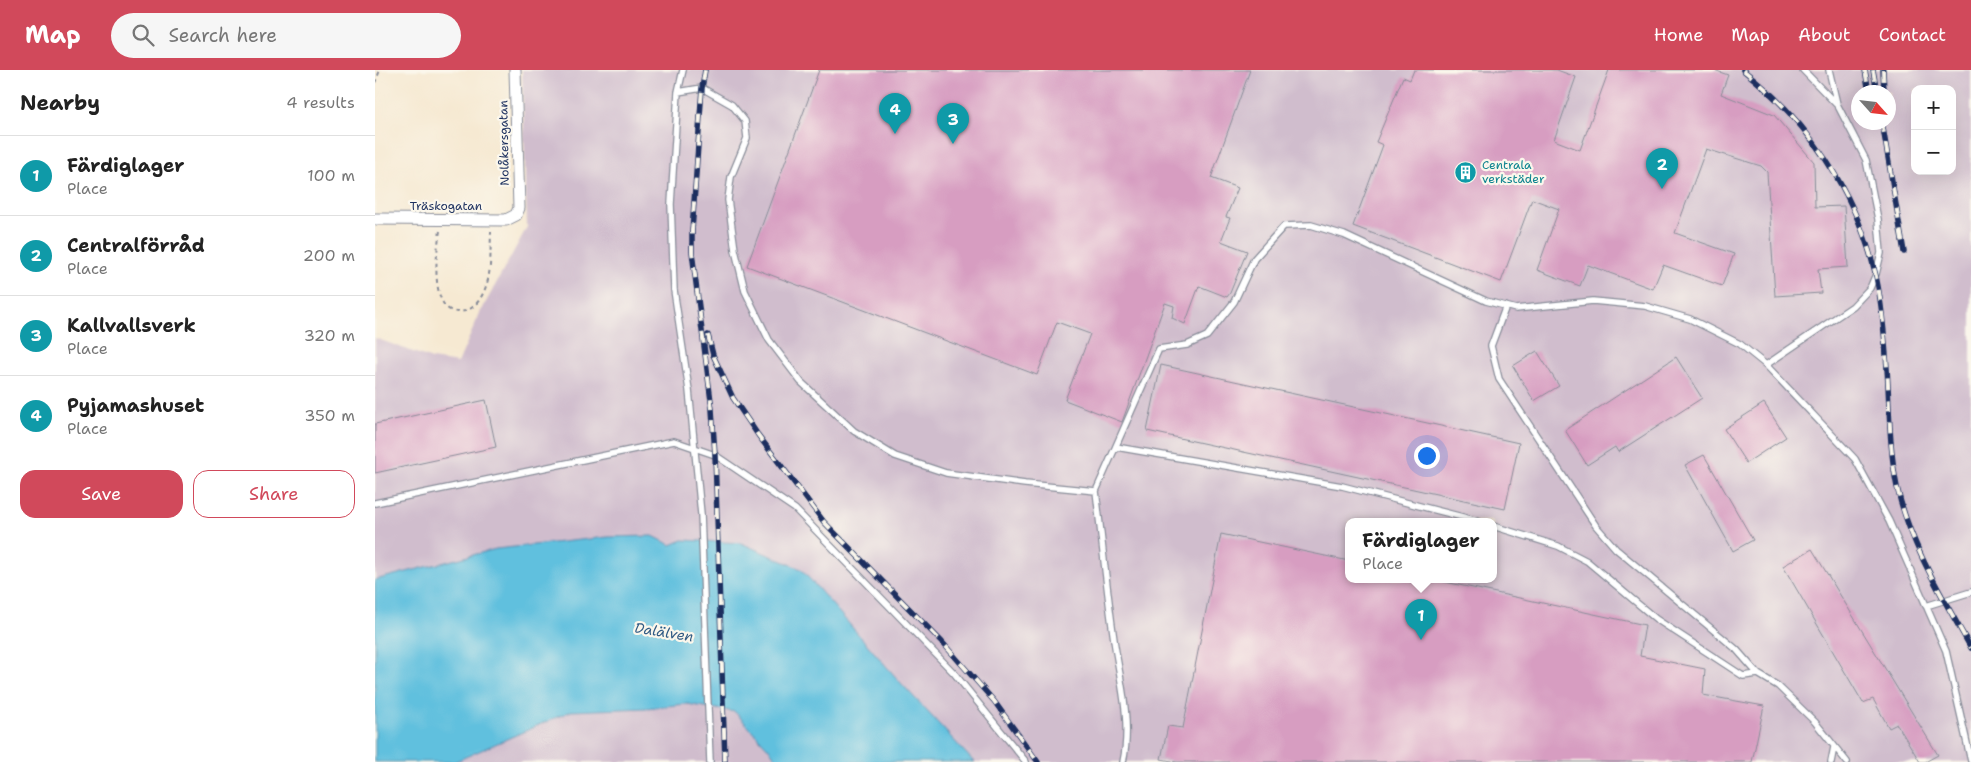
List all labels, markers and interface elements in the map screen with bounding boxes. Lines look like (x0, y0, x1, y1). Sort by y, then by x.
search box (111, 13, 461, 58)
text: Map (25, 19, 81, 51)
icon: search (129, 21, 157, 49)
text: Search here (169, 23, 277, 48)
text: Home (1654, 23, 1703, 47)
text: Map (1731, 23, 1770, 47)
text: About (1798, 23, 1851, 47)
text: Contact (1879, 23, 1946, 47)
north arrow (1851, 85, 1896, 130)
map controls (1911, 85, 1956, 175)
button: + (1911, 85, 1956, 130)
text: Nearby (20, 89, 100, 117)
text: 4 results (286, 92, 355, 113)
pin: 4 (879, 93, 911, 134)
street label: Nolåkersgatan (495, 100, 513, 186)
pin: 3 (937, 103, 969, 144)
button: − (1911, 130, 1956, 175)
pin: 2 (1646, 148, 1678, 189)
text: Färdiglager (67, 153, 184, 178)
place label: Centrala verkstäder (1482, 157, 1545, 187)
building icon: Centrala verkstäder (1454, 160, 1478, 184)
text: 1 (32, 165, 40, 186)
text: 100 m (307, 165, 355, 186)
text: Place (67, 178, 108, 199)
street label: Träskogatan (410, 198, 482, 214)
text: Centralförråd (67, 233, 205, 258)
text: 2 (30, 245, 42, 266)
text: 200 m (303, 245, 355, 266)
text: Place (67, 258, 108, 279)
text: Kallvallsverk (67, 313, 196, 338)
text: 3 (30, 325, 42, 346)
text: 320 m (304, 325, 355, 346)
text: Place (67, 338, 108, 359)
text: Pyjamashuset (67, 393, 204, 418)
text: 4 (30, 405, 42, 426)
text: 350 m (304, 405, 355, 426)
text: Place (67, 418, 108, 439)
your location (1414, 443, 1440, 469)
button: Save (20, 470, 183, 518)
button: Share (193, 470, 355, 518)
popup (1345, 518, 1497, 583)
text: Färdiglager (1362, 528, 1480, 553)
text: Place (1362, 553, 1403, 574)
pin: 1 (1405, 599, 1437, 640)
water label: Dalälven (633, 618, 695, 646)

